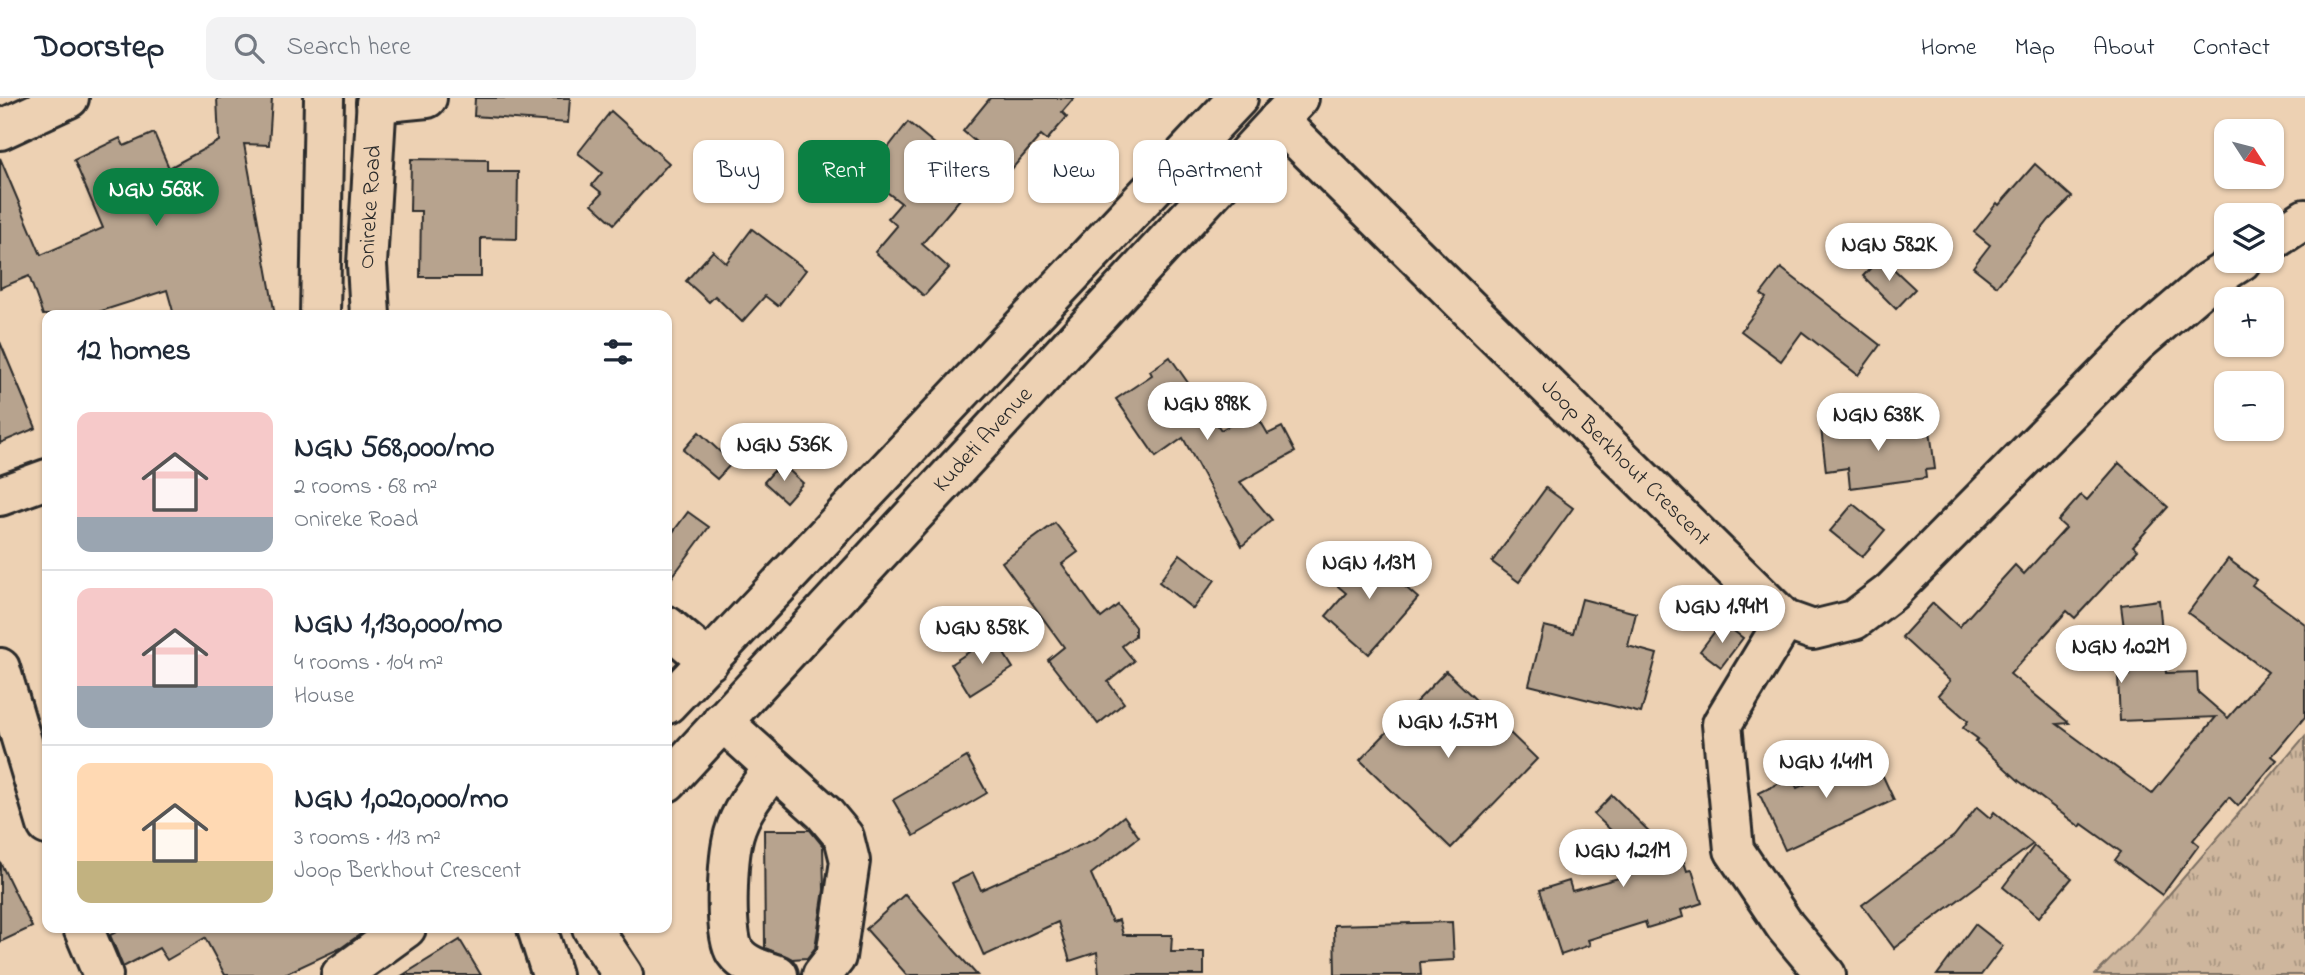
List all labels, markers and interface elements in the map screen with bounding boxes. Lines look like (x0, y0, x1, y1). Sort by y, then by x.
search box (206, 17, 696, 80)
text: Doorstep (35, 24, 164, 72)
icon: search (230, 29, 268, 67)
text: Search here (286, 29, 411, 67)
text: Home (1921, 31, 1977, 66)
text: Map (2015, 31, 2055, 66)
text: About (2093, 31, 2155, 66)
text: Contact (2193, 31, 2270, 66)
north arrow (2214, 119, 2284, 189)
map controls (2214, 119, 2284, 441)
chip: Buy (693, 140, 784, 203)
chip: Rent (798, 140, 890, 203)
chip: Filters (904, 140, 1014, 203)
chip: New (1028, 140, 1119, 203)
chip: Apartment (1133, 140, 1287, 203)
street label: Onireke Road (350, 144, 391, 270)
pin: NGN 568K (84, 169, 228, 228)
text: NGN 568K (109, 174, 203, 207)
button: layers (2214, 203, 2284, 273)
pin: NGN 582K (1817, 223, 1961, 283)
text: NGN 582K (1841, 229, 1937, 262)
button: + (2214, 287, 2284, 357)
text: 12 homes (77, 330, 191, 374)
icon: filters (599, 333, 637, 371)
street label: Joop Berkhout Crescent (1533, 371, 1718, 554)
button: − (2214, 371, 2284, 441)
street label: Kudeti Avenue (926, 379, 1041, 500)
pin: NGN 898K (1135, 382, 1279, 442)
text: NGN 898K (1164, 388, 1250, 421)
pin: NGN 638K (1806, 394, 1950, 453)
text: NGN 638K (1833, 399, 1923, 432)
pin: NGN 536K (712, 424, 856, 483)
text: NGN 568,000/mo (294, 427, 495, 471)
text: NGN 536K (736, 429, 832, 462)
icon: home (133, 440, 217, 524)
text: 2 rooms · 68 m² (294, 471, 437, 504)
text: Onireke Road (294, 504, 418, 537)
pin: NGN 1.13M (1289, 542, 1449, 601)
text: NGN 1.13M (1322, 547, 1416, 580)
pin: NGN 1.94M (1642, 586, 1802, 645)
text: NGN 1.94M (1675, 591, 1769, 624)
text: NGN 1,130,000/mo (294, 603, 503, 647)
pin: NGN 858K (910, 606, 1054, 666)
text: NGN 858K (936, 612, 1028, 645)
icon: home (133, 616, 217, 700)
pin: NGN 1.02M (2041, 626, 2201, 685)
text: NGN 1.02M (2072, 631, 2170, 664)
text: 4 rooms · 104 m² (294, 647, 443, 680)
text: House (294, 680, 354, 713)
pin: NGN 1.57M (1368, 700, 1528, 760)
text: NGN 1.57M (1398, 706, 1498, 739)
pin: NGN 1.41M (1746, 740, 1906, 800)
text: NGN 1.41M (1779, 746, 1873, 779)
text: NGN 1,020,000/mo (294, 778, 509, 822)
icon: home (133, 791, 217, 875)
text: 3 rooms · 113 m² (294, 822, 441, 855)
pin: NGN 1.21M (1543, 830, 1703, 889)
text: NGN 1.21M (1575, 835, 1671, 868)
text: Joop Berkhout Crescent (294, 855, 521, 888)

